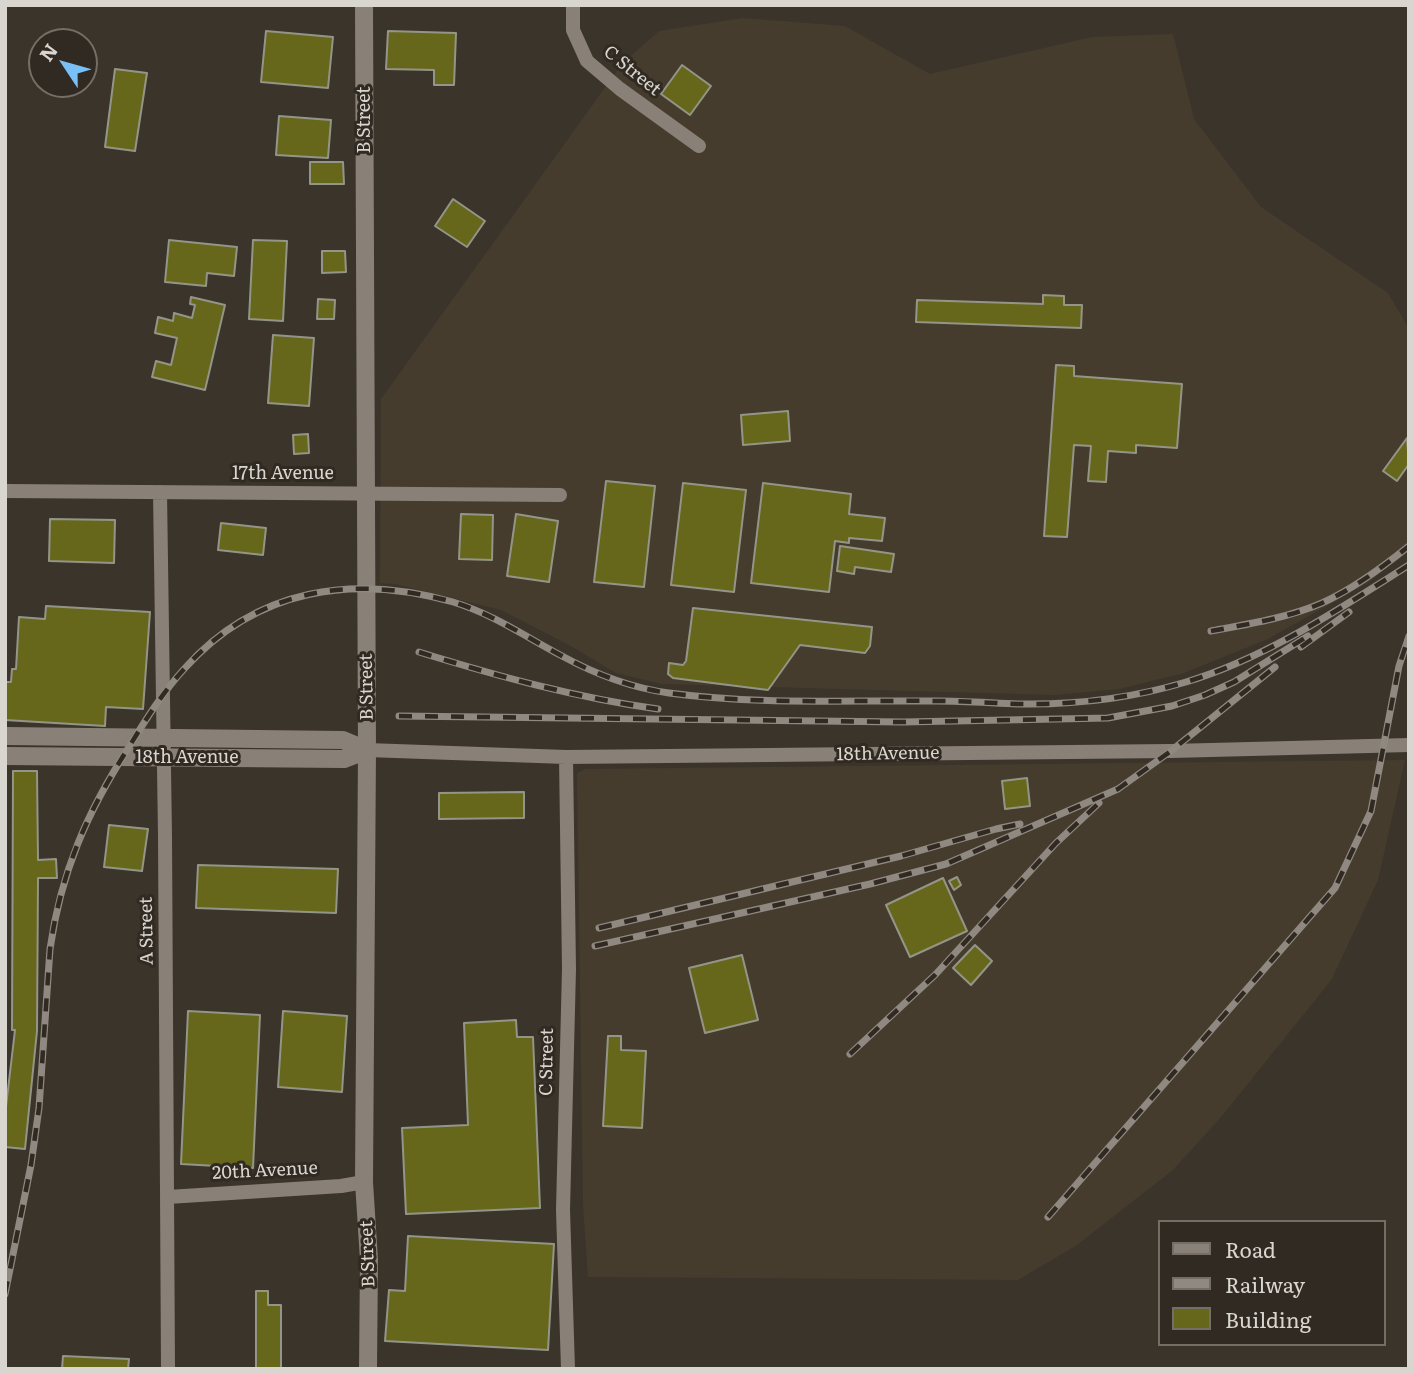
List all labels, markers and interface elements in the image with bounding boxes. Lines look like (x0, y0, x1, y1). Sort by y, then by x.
north arrow (28, 28, 98, 98)
text: N (32, 37, 64, 67)
street label: C Street (599, 41, 665, 101)
street label: B Street (354, 87, 376, 153)
street label: 17th Avenue (232, 463, 334, 485)
street label: B Street (356, 653, 378, 721)
street label: 18th Avenue (836, 742, 940, 766)
street label: 18th Avenue (135, 747, 239, 769)
street label: A Street (136, 897, 158, 965)
street label: C Street (536, 1028, 558, 1096)
street label: 20th Avenue (212, 1157, 318, 1185)
street label: B Street (356, 1220, 380, 1288)
legend (1158, 1220, 1386, 1346)
text: Road (1225, 1233, 1276, 1264)
text: Railway (1225, 1268, 1305, 1299)
text: Building (1225, 1303, 1311, 1334)

